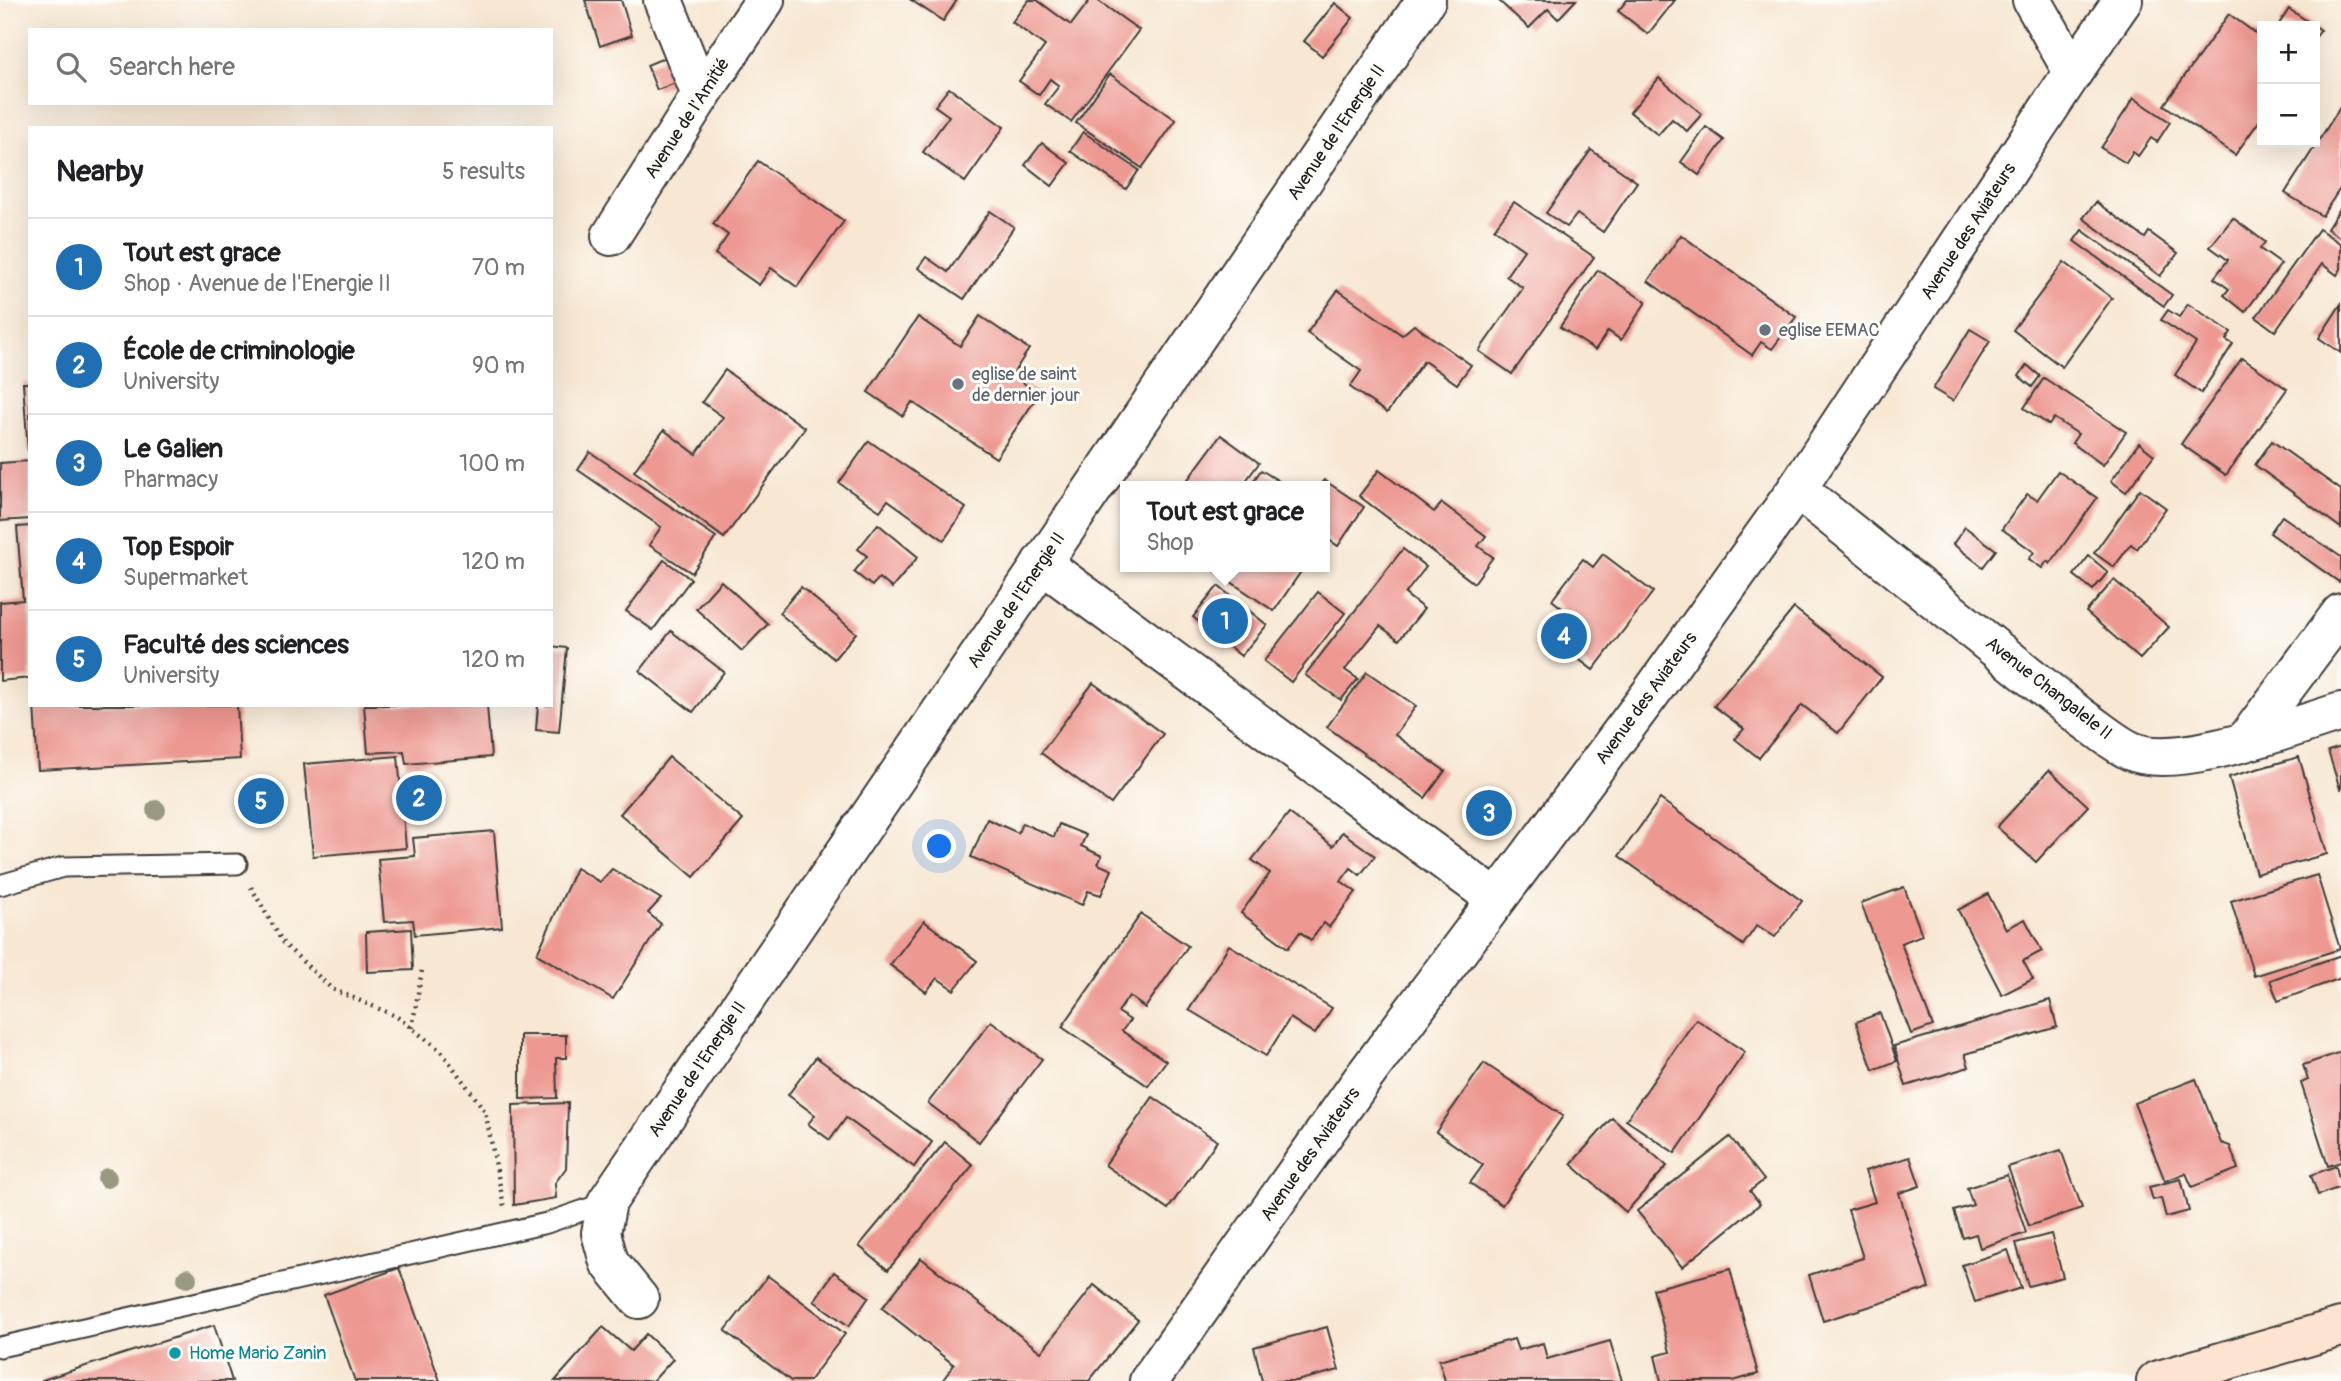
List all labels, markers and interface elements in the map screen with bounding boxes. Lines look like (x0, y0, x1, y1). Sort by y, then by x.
map controls (2257, 21, 2320, 147)
button: + (2257, 21, 2320, 84)
search box (28, 28, 553, 105)
icon: search (52, 48, 90, 86)
text: Search here (108, 51, 235, 83)
street label: Avenue de l'Amitié (640, 54, 735, 183)
street label: Avenue de l'Energie II (1282, 60, 1390, 205)
button: − (2257, 84, 2320, 147)
text: Nearby (56, 153, 143, 190)
text: 5 results (442, 157, 525, 186)
street label: Avenue des Aviateurs (1916, 159, 2021, 304)
text: Tout est grace (123, 237, 280, 269)
text: 1 (75, 253, 84, 282)
text: 70 m (472, 253, 525, 282)
text: Shop · Avenue de l'Energie II (123, 269, 391, 298)
place label: eglise EEMAC (1779, 319, 1880, 342)
marker: eglise EEMAC (1757, 322, 1773, 338)
text: École de criminologie (123, 335, 355, 367)
text: 2 (73, 351, 85, 380)
text: 90 m (472, 351, 525, 380)
place label: eglise de saint de dernier jour (972, 363, 1081, 407)
text: University (123, 367, 219, 396)
marker: eglise de saint de dernier jour (950, 376, 966, 392)
text: Le Galien (123, 433, 223, 465)
text: 3 (73, 449, 85, 478)
text: 100 m (459, 449, 525, 478)
text: Pharmacy (123, 465, 218, 494)
popup (1120, 481, 1330, 572)
text: Tout est grace (1146, 496, 1304, 528)
street label: Avenue de l'Energie II (962, 528, 1070, 673)
text: Shop (1146, 528, 1194, 557)
text: Top Espoir (123, 531, 234, 563)
text: 4 (72, 547, 86, 576)
text: 120 m (462, 547, 525, 576)
text: Supermarket (123, 563, 248, 592)
pin: 1 (1202, 595, 1248, 647)
pin: 4 (1541, 610, 1587, 662)
street label: Avenue des Aviateurs (1591, 627, 1702, 769)
text: Faculté des sciences (123, 629, 349, 661)
street label: Avenue Changalele II (1981, 632, 2117, 745)
text: 5 (73, 645, 85, 674)
text: 120 m (462, 645, 525, 674)
text: University (123, 661, 219, 690)
pin: 2 (396, 772, 442, 824)
pin: 5 (238, 775, 284, 827)
pin: 3 (1466, 787, 1512, 839)
your location (922, 829, 956, 863)
street label: Avenue de l'Energie II (643, 997, 751, 1142)
street label: Avenue des Aviateurs (1256, 1083, 1365, 1226)
place label: Home Mario Zanin (189, 1342, 326, 1365)
marker: Home Mario Zanin (167, 1345, 183, 1361)

